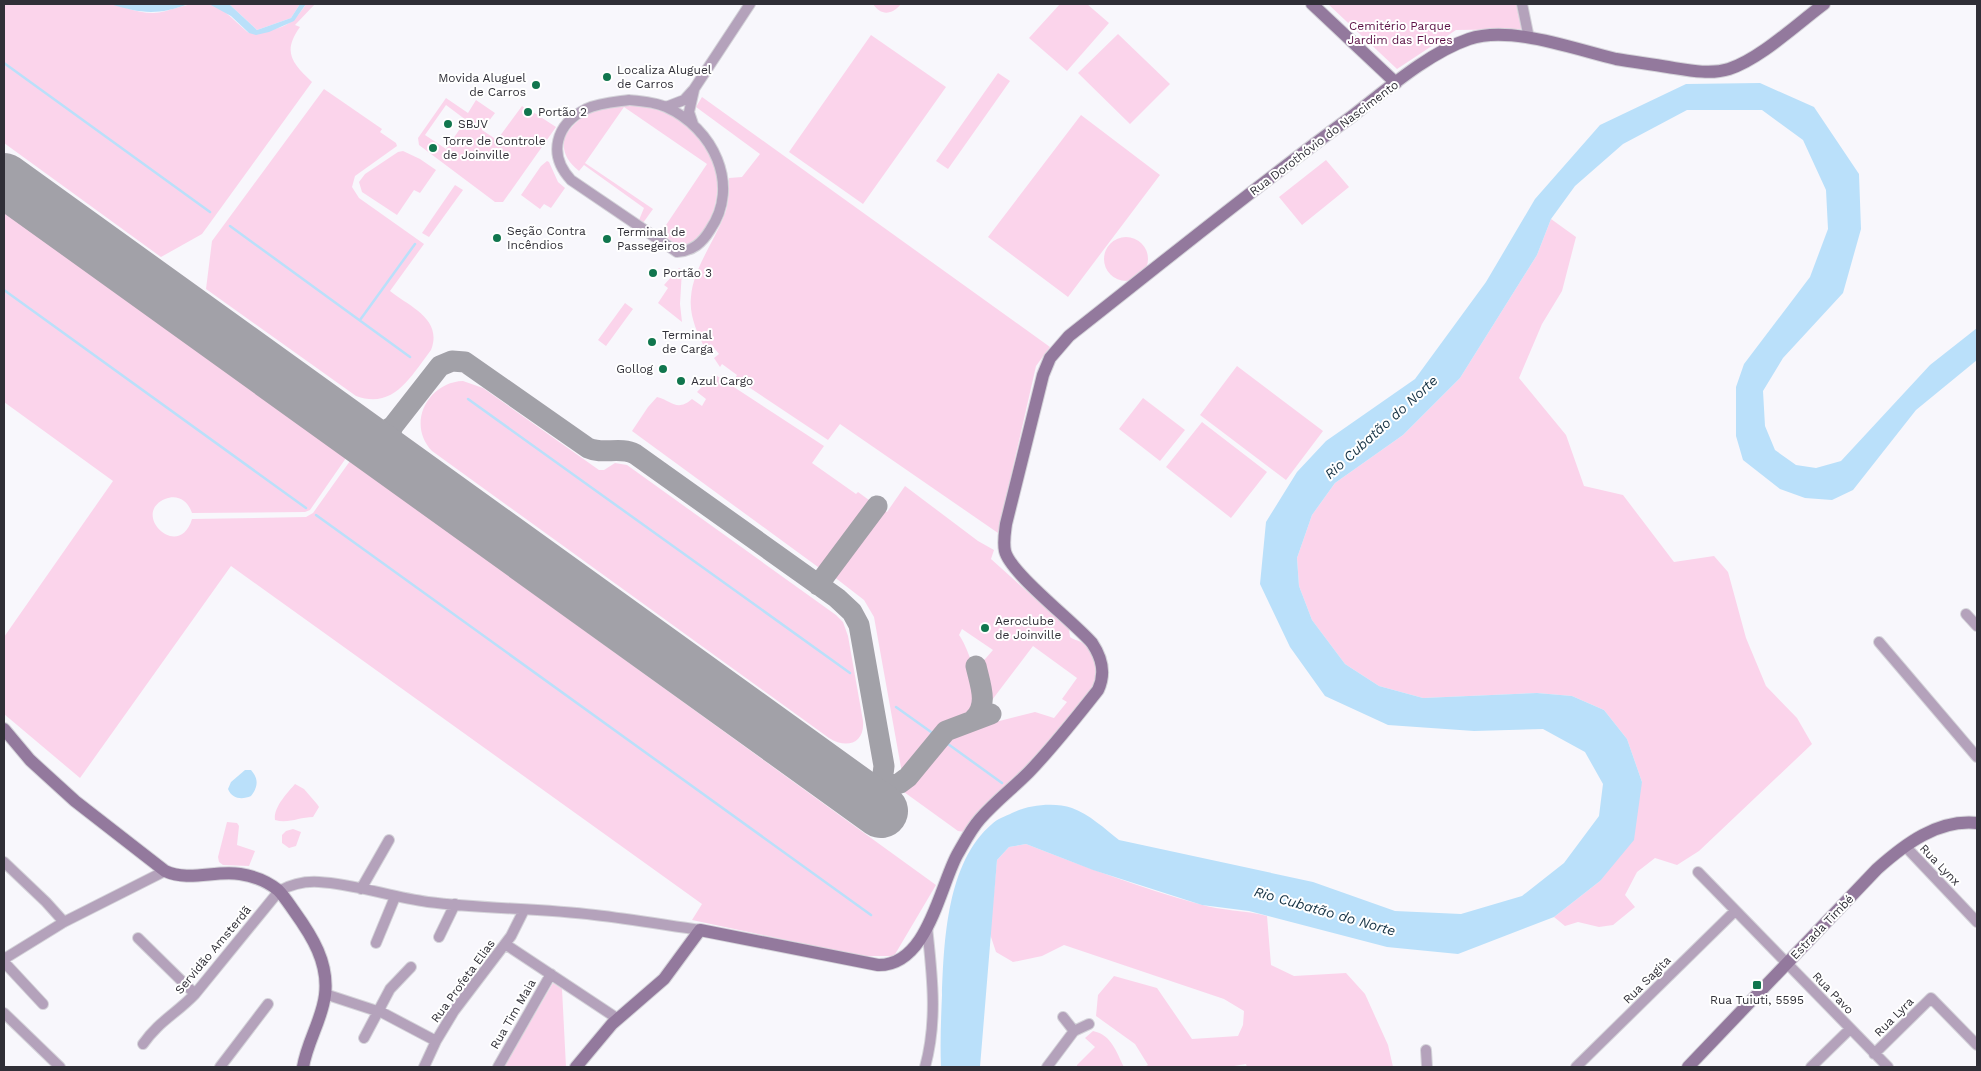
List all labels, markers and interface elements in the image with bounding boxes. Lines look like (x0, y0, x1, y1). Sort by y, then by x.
park label: Cemitério Parque Jardim das Flores (1347, 19, 1453, 47)
place label: Localiza Aluguel de Carros (617, 63, 712, 91)
place label: Movida Aluguel de Carros (438, 71, 526, 99)
marker: Localiza Aluguel de Carros (601, 71, 613, 83)
street label: Rua Dorothóvio do Nascimento (1247, 78, 1401, 198)
marker: Movida Aluguel de Carros (530, 79, 542, 91)
place label: Portão 2 (538, 105, 587, 119)
marker: Portão 2 (522, 106, 534, 118)
place label: SBJV (458, 117, 488, 131)
marker: SBJV (442, 118, 454, 130)
place label: Torre de Controle de Joinville (443, 134, 546, 162)
marker: Torre de Controle de Joinville (427, 142, 439, 154)
place label: Seção Contra Incêndios (507, 224, 586, 252)
place label: Terminal de Passegeiros (617, 225, 685, 253)
marker: Seção Contra Incêndios (491, 232, 503, 244)
marker: Terminal de Passegeiros (601, 233, 613, 245)
place label: Portão 3 (663, 266, 712, 280)
marker: Portão 3 (647, 267, 659, 279)
place label: Terminal de Carga (662, 328, 714, 356)
marker: Terminal de Carga (646, 336, 658, 348)
place label: Gollog (616, 362, 654, 376)
marker: Gollog (657, 363, 669, 375)
water label: Rio Cubatão do Norte (1321, 372, 1441, 482)
place label: Azul Cargo (691, 374, 753, 388)
marker: Azul Cargo (675, 375, 687, 387)
place label: Aeroclube de Joinville (995, 614, 1061, 642)
marker: Aeroclube de Joinville (979, 622, 991, 634)
street label: Rua Lynx (1917, 841, 1963, 889)
water label: Rio Cubatão do Norte (1252, 883, 1398, 939)
street label: Estrada Timbé (1788, 892, 1856, 962)
street label: Servidão Amsterdã (172, 903, 254, 997)
street label: Rua Profeta Elias (428, 937, 498, 1025)
street label: Rua Sagita (1620, 953, 1674, 1007)
street label: Rua Pavo (1809, 969, 1857, 1017)
street label: Rua Tim Maia (487, 976, 539, 1051)
marker: Rua Tuiuti, 5595 (1751, 979, 1763, 991)
place label: Rua Tuiuti, 5595 (1710, 993, 1804, 1007)
street label: Rua Lyra (1871, 994, 1917, 1040)

